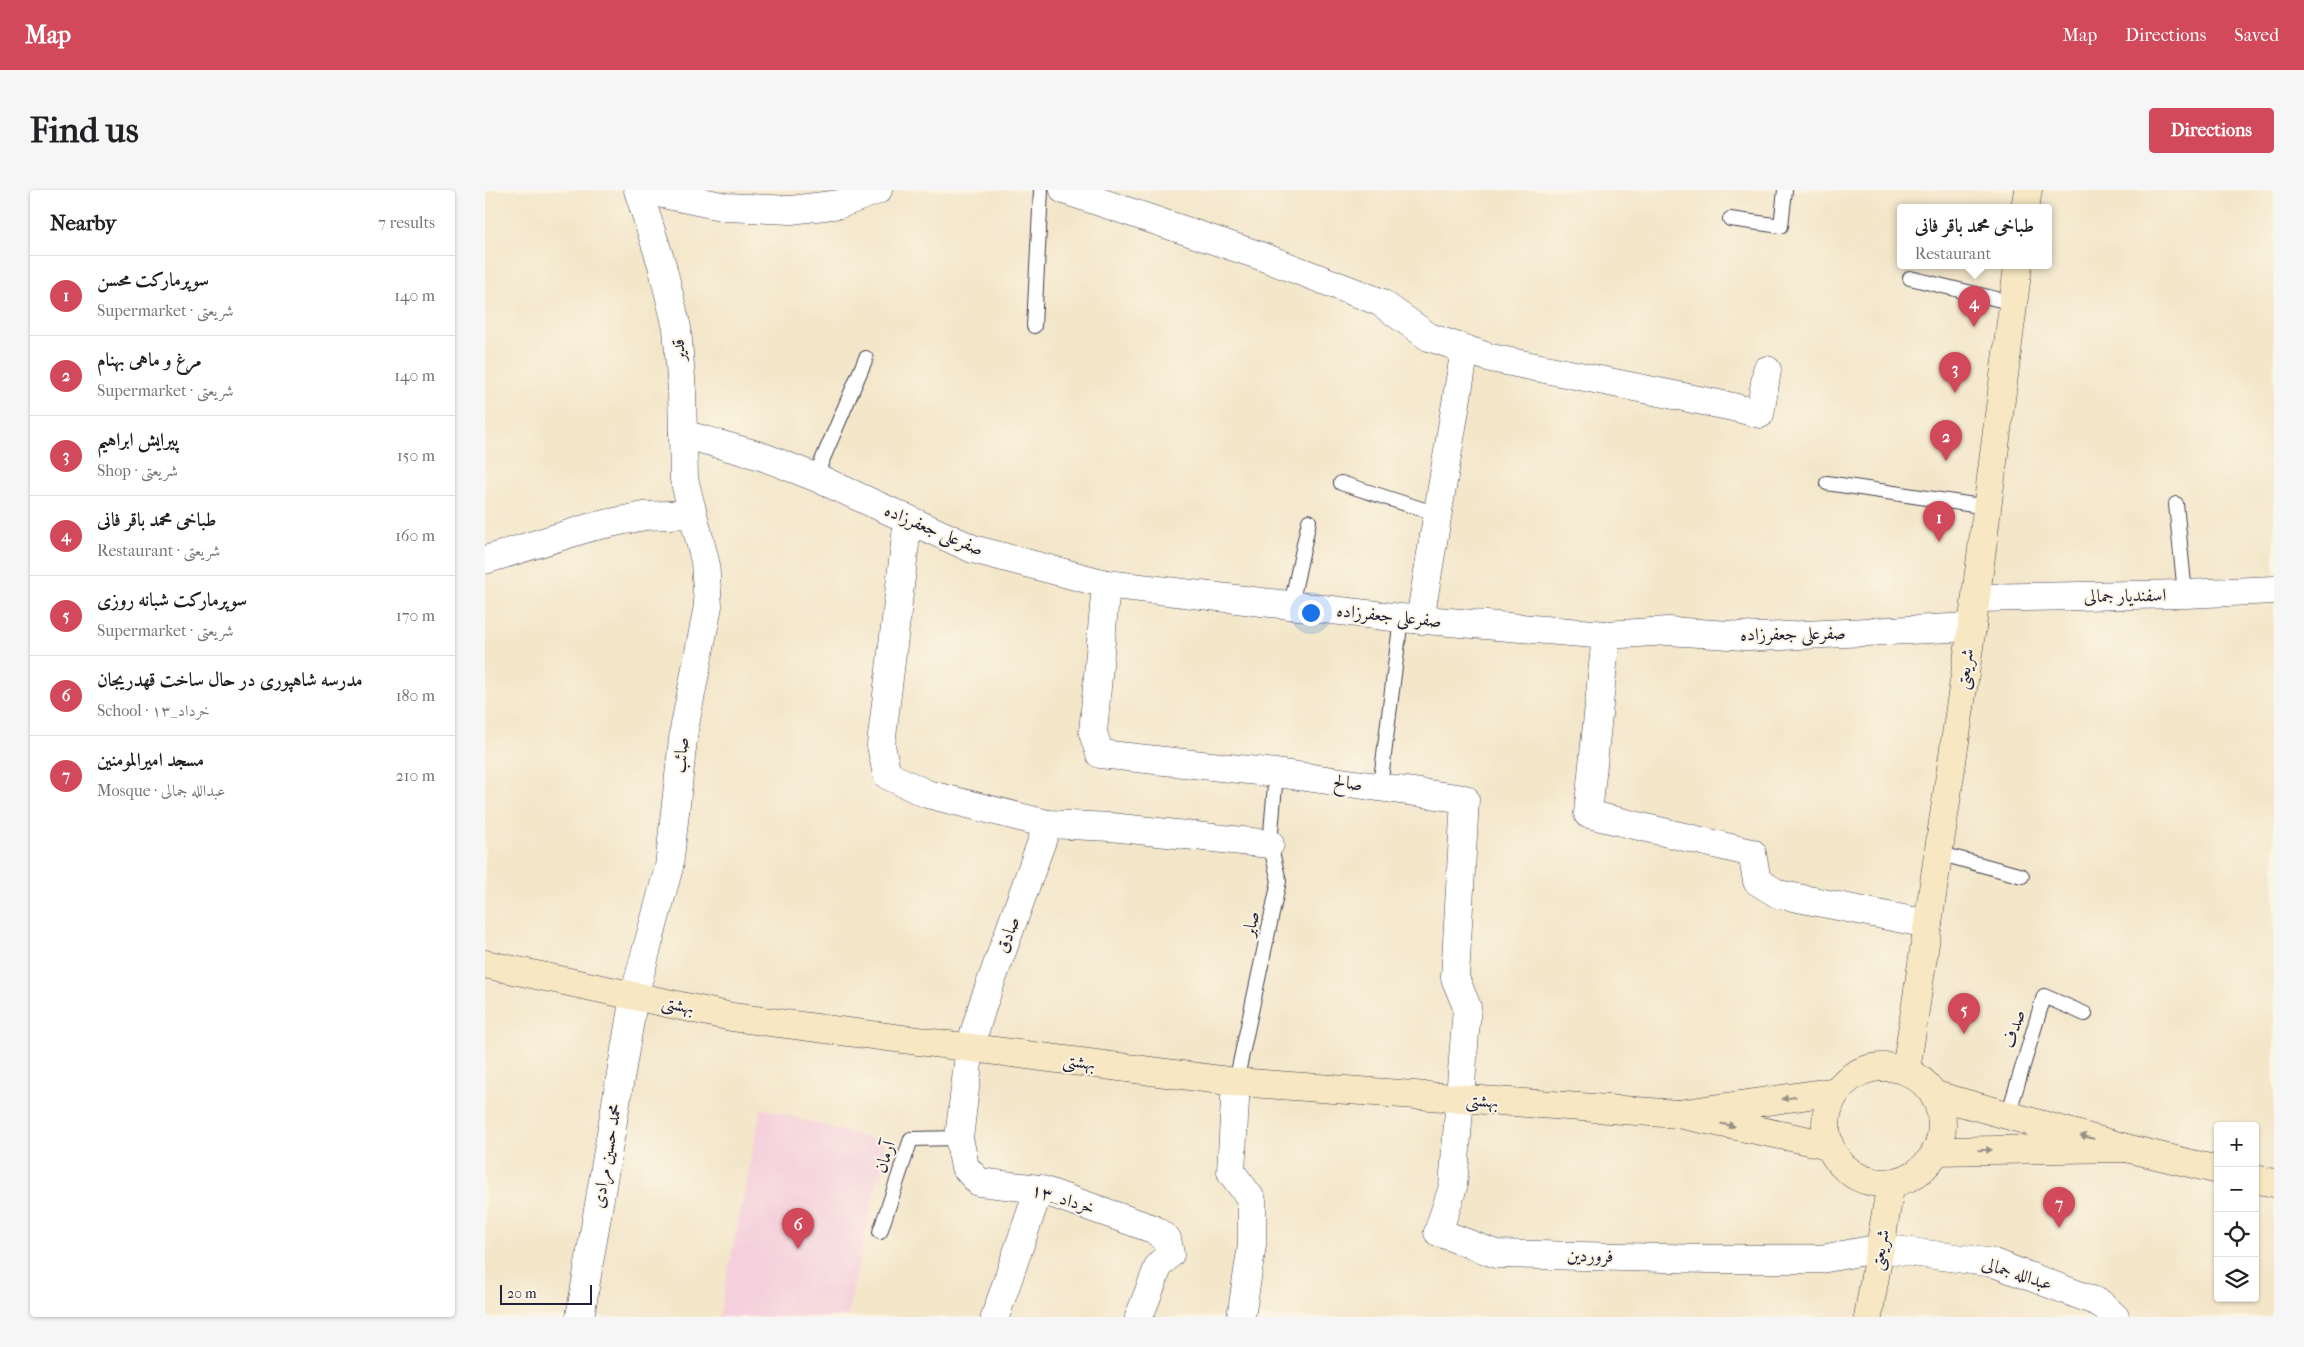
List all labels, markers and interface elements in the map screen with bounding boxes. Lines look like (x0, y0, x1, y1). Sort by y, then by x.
text: Map (25, 21, 71, 49)
text: Map (2063, 25, 2097, 46)
text: Directions (2125, 25, 2206, 46)
text: Saved (2234, 25, 2279, 46)
button: Directions (2149, 108, 2274, 153)
text: Find us (30, 110, 139, 151)
popup (1897, 204, 2052, 269)
text: Nearby (50, 211, 116, 235)
text: 7 results (378, 213, 435, 232)
text: طباخی محمد باقر فانی (1915, 215, 2034, 237)
text: Restaurant (1915, 244, 1991, 263)
text: سوپرمارکت محسن (97, 269, 209, 291)
text: 1 (63, 286, 69, 305)
text: 140 m (394, 286, 435, 305)
pin: 4 (1958, 286, 1990, 327)
text: Supermarket · شریعتی (97, 301, 234, 320)
street label: قدیر (668, 338, 691, 364)
text: مرغ و ماهی بهنام (97, 349, 202, 371)
pin: 3 (1939, 352, 1971, 393)
text: 2 (62, 366, 70, 385)
text: 140 m (394, 366, 435, 385)
text: Supermarket · شریعتی (97, 381, 234, 400)
pin: 2 (1930, 420, 1962, 461)
text: پیرایش ابراهیم (97, 429, 178, 451)
text: 3 (63, 446, 69, 465)
text: 150 m (397, 446, 435, 465)
text: Shop · شریعتی (97, 461, 178, 480)
street label: صفرعلی جعفرزاده (881, 500, 987, 562)
pin: 1 (1923, 501, 1955, 542)
text: طباخی محمد باقر فانی (97, 509, 217, 531)
text: 4 (61, 526, 71, 545)
text: 160 m (395, 526, 435, 545)
text: Restaurant · شریعتی (97, 541, 220, 560)
street label: اسفندیار جمالی (2084, 585, 2167, 607)
text: سوپرمارکت شبانه روزی (97, 589, 247, 611)
your location (1298, 600, 1324, 626)
street label: صفرعلی جعفرزاده (1335, 600, 1443, 634)
text: 5 (63, 606, 69, 625)
text: 170 m (396, 606, 435, 625)
text: Supermarket · شریعتی (97, 621, 234, 640)
street label: صفرعلی جعفرزاده (1740, 623, 1846, 647)
street label: شریعتی (1952, 647, 1980, 691)
text: مدرسه شاهپوری در حال ساخت قهدریجان (97, 669, 363, 691)
text: 6 (62, 686, 70, 705)
text: 180 m (396, 686, 435, 705)
text: School · ۱۳_خرداد (97, 701, 210, 720)
street label: صائب (669, 736, 693, 774)
text: مسجد امیرالمومنین (97, 749, 204, 771)
text: 7 (62, 766, 70, 785)
text: 210 m (396, 766, 435, 785)
street label: صالح (1331, 771, 1364, 800)
text: Mosque · عبدالله جمالی (97, 781, 225, 800)
street label: صابر (1238, 909, 1264, 940)
street label: صادق (992, 914, 1024, 956)
street label: بهشتی (659, 991, 696, 1021)
pin: 5 (1948, 993, 1980, 1034)
street label: صدف (1998, 1007, 2030, 1051)
street label: بهشتی (1061, 1049, 1097, 1077)
street label: بهشتی (1465, 1089, 1499, 1115)
one-way arrow (1780, 1094, 1796, 1102)
street label: محمد حسین مرادی (587, 1102, 628, 1210)
one-way arrow (1721, 1121, 1737, 1129)
map controls (2214, 1122, 2259, 1302)
button: + (2214, 1122, 2259, 1167)
one-way arrow (2080, 1133, 2095, 1141)
street label: آرمان (870, 1136, 901, 1176)
one-way arrow (1978, 1146, 1994, 1154)
button: − (2214, 1167, 2259, 1212)
street label: ۱۳_خرداد (1029, 1179, 1097, 1219)
pin: 7 (2043, 1187, 2075, 1228)
pin: 6 (782, 1208, 814, 1249)
button: locate (2214, 1212, 2259, 1257)
street label: شریعتی (1866, 1228, 1896, 1273)
street label: فروردین (1566, 1245, 1614, 1268)
street label: عبدالله جمالی (1979, 1253, 2055, 1295)
button: layers (2214, 1257, 2259, 1302)
scale bar (500, 1282, 593, 1305)
text: 20 m (507, 1285, 537, 1302)

